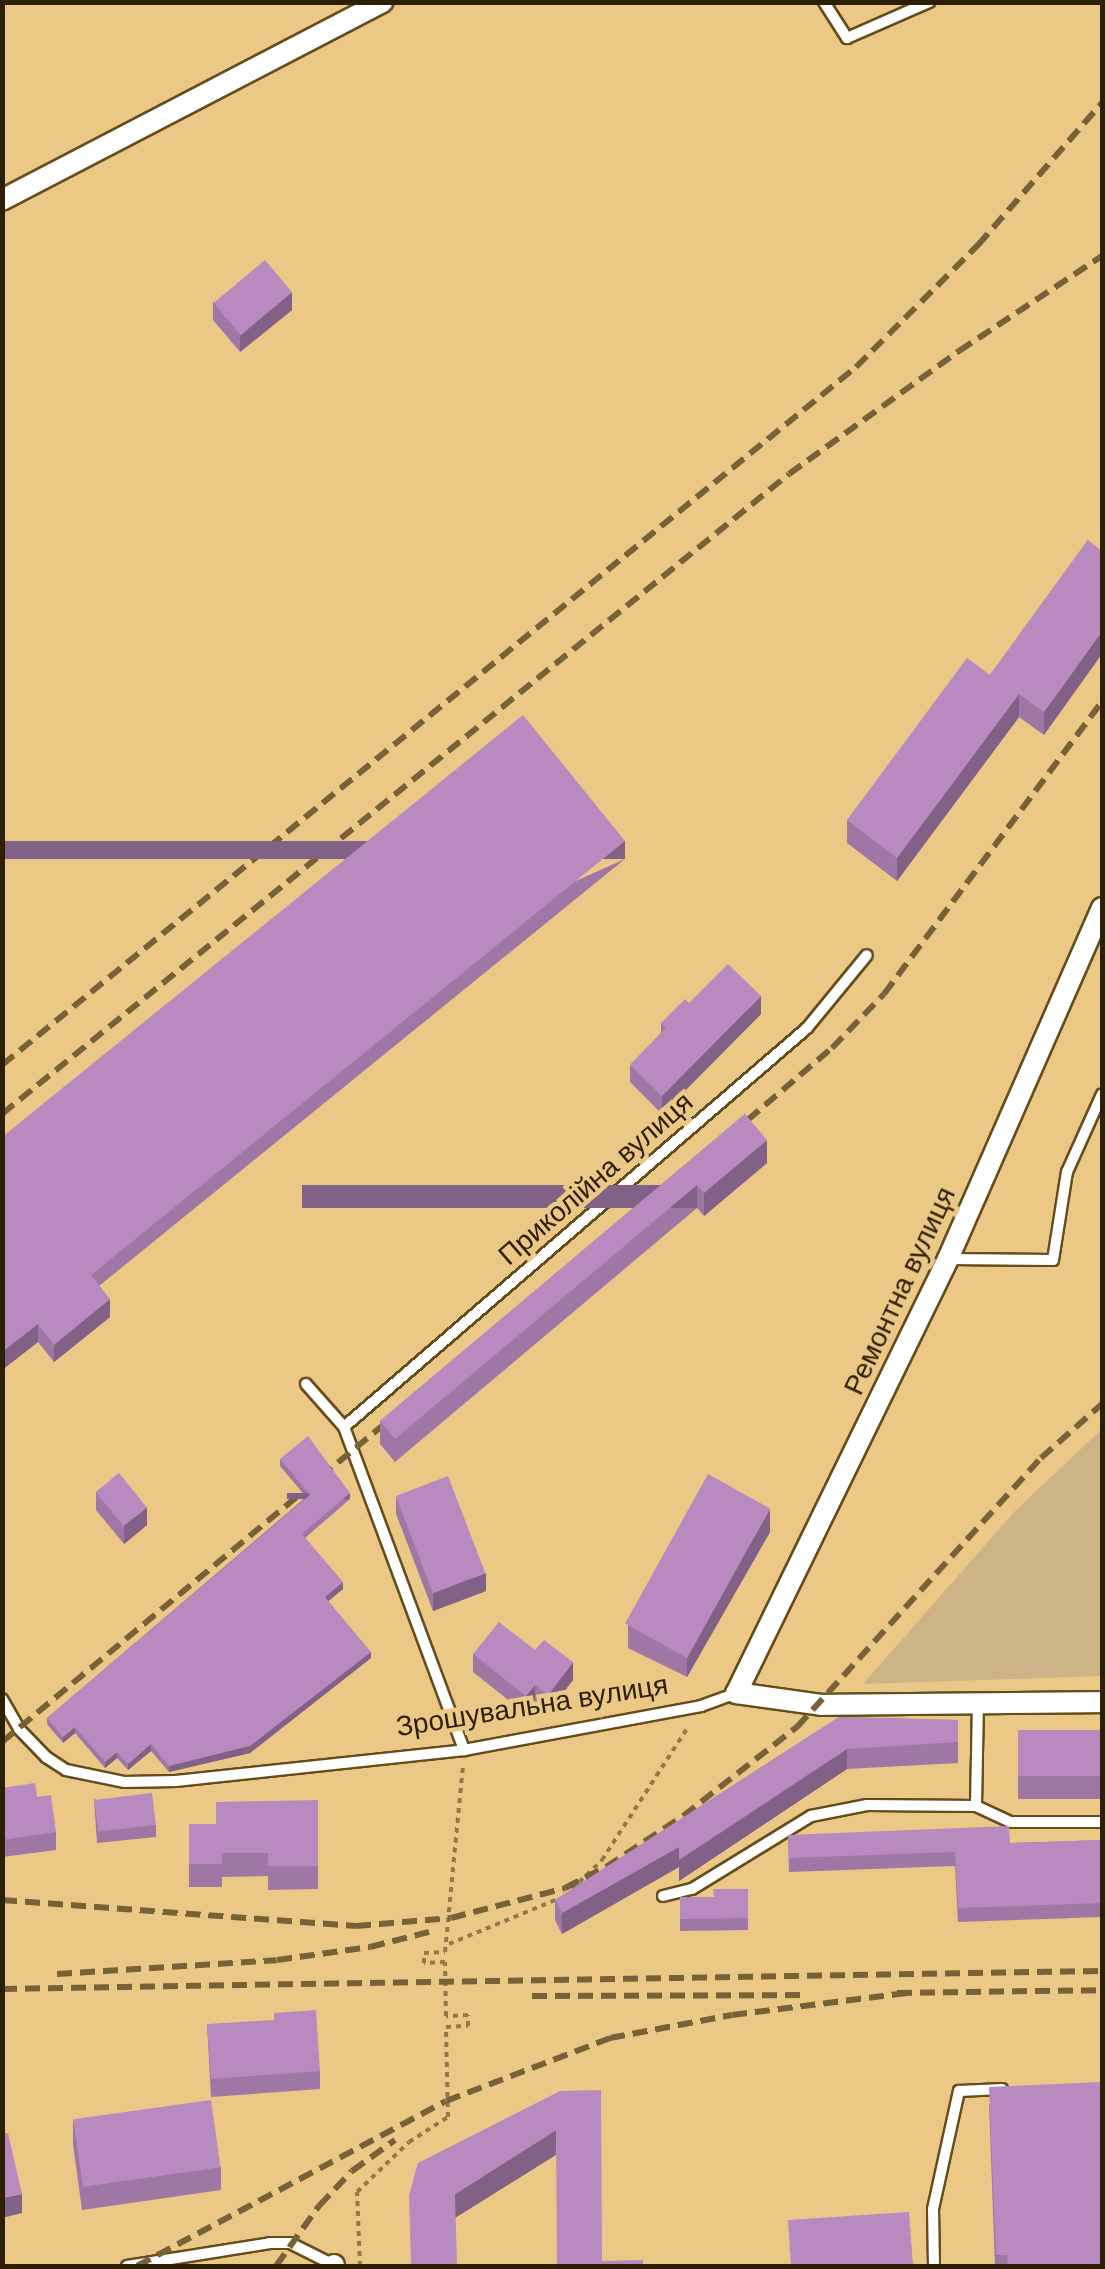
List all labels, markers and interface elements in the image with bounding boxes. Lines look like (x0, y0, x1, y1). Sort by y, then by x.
street label: Приколійна вулиця (492, 1086, 700, 1272)
street label: Ремонтна вулиця (837, 1182, 963, 1400)
street label: Зрошувальна вулиця (394, 1668, 670, 1744)

